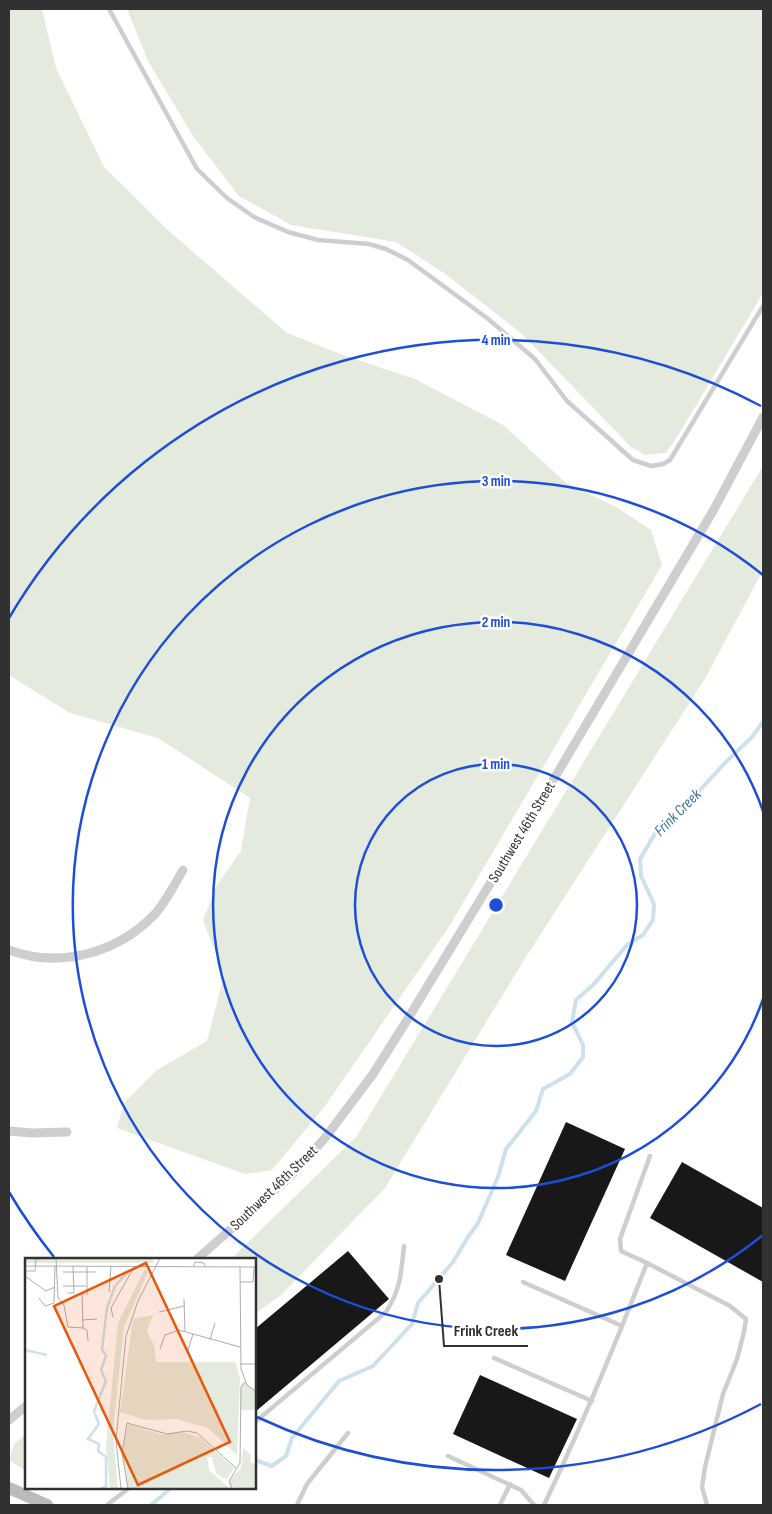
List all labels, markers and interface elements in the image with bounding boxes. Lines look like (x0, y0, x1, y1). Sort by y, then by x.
text: 4 min (482, 331, 510, 350)
text: 3 min (482, 472, 510, 491)
text: 2 min (482, 613, 510, 632)
text: 1 min (482, 755, 510, 774)
street label: Southwest 46th Street (484, 778, 560, 886)
water label: Frink Creek (651, 785, 706, 840)
centre of rings (487, 896, 505, 914)
street label: Southwest 46th Street (226, 1141, 322, 1235)
inset map (25, 1258, 256, 1489)
callout: Frink Creek (444, 1315, 528, 1346)
text: Frink Creek (454, 1322, 518, 1341)

